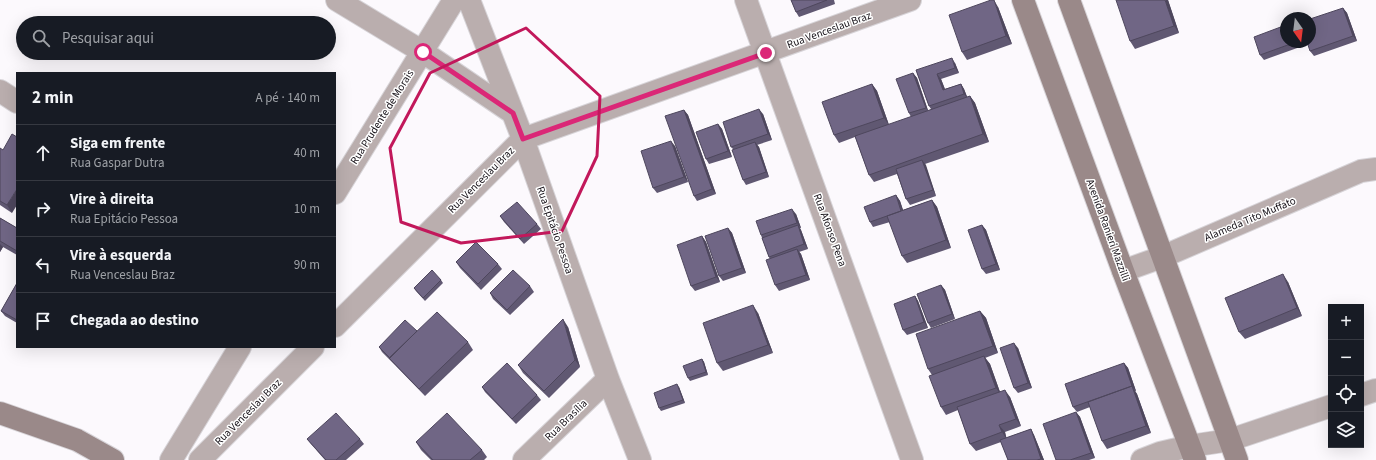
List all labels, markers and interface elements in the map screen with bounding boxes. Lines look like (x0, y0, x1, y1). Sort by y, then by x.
street label: Rua Venceslau Braz (785, 8, 873, 52)
north arrow (1280, 12, 1316, 48)
search box (16, 16, 336, 60)
icon: search (30, 27, 52, 49)
text: Pesquisar aqui (62, 28, 154, 49)
route start (414, 43, 432, 61)
route end (757, 44, 775, 62)
street label: Rua Prudente de Morais (347, 66, 417, 167)
text: 2 min (32, 86, 73, 110)
text: A pé · 140 m (255, 89, 320, 107)
text: Siga em frente (70, 133, 165, 154)
icon: ahead (32, 142, 54, 164)
street label: Rua Venceslau Braz (444, 143, 518, 217)
text: 40 m (294, 144, 320, 162)
text: Rua Gaspar Dutra (70, 154, 165, 172)
street label: Avenida Ranieri Mazzilli (1083, 177, 1133, 283)
street label: Rua Epitácio Pessoa (533, 184, 577, 276)
text: Vire à direita (70, 189, 154, 210)
street label: Rua Afonso Pena (810, 191, 850, 269)
street label: Alameda Tito Muffato (1202, 193, 1298, 245)
icon: right (32, 198, 54, 220)
text: 10 m (294, 200, 320, 218)
text: Rua Epitácio Pessoa (70, 210, 178, 228)
text: Vire à esquerda (70, 245, 172, 266)
icon: left (32, 254, 54, 276)
text: 90 m (294, 256, 320, 274)
text: Rua Venceslau Braz (70, 266, 175, 284)
map controls (1328, 304, 1364, 448)
button: + (1328, 304, 1364, 340)
icon: arrive (32, 310, 54, 332)
text: Chegada ao destino (70, 310, 199, 331)
button: − (1328, 340, 1364, 376)
street label: Rua Venceslau Braz (211, 375, 285, 449)
button: locate (1328, 376, 1364, 412)
street label: Rua Brasília (541, 396, 591, 444)
button: layers (1328, 412, 1364, 448)

